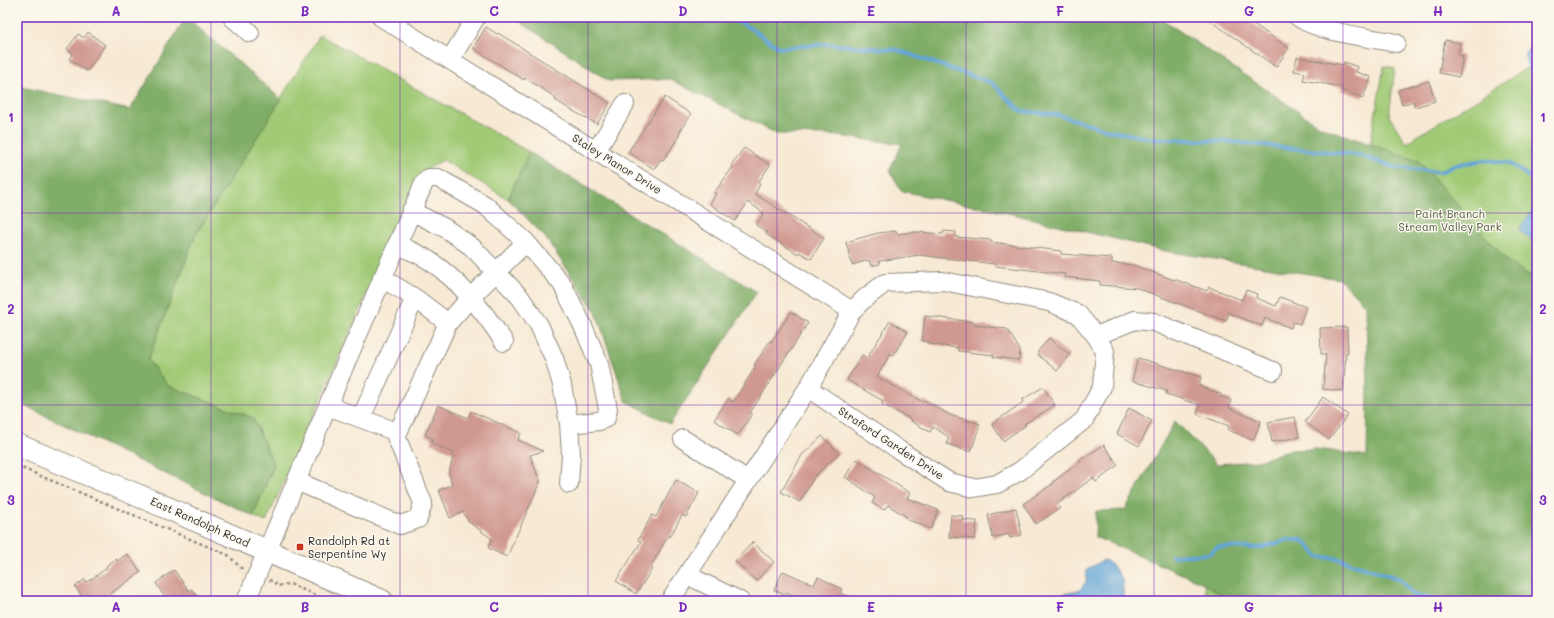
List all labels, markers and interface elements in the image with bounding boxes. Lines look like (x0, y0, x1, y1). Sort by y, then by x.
text: A (111, 2, 121, 19)
text: B (301, 2, 310, 19)
text: C (489, 2, 499, 19)
text: D (678, 2, 688, 19)
text: E (867, 2, 875, 19)
text: F (1056, 2, 1064, 19)
text: G (1244, 2, 1254, 19)
text: H (1433, 2, 1443, 19)
text: 1 (8, 108, 14, 125)
text: 1 (1540, 108, 1546, 125)
street label: Staley Manor Drive (570, 130, 665, 197)
park label: Paint Branch Stream Valley Park (1399, 206, 1502, 234)
text: 2 (7, 300, 15, 317)
text: 2 (1539, 300, 1547, 317)
street label: Straford Garden Drive (836, 403, 947, 483)
text: 3 (7, 491, 15, 508)
text: 3 (1539, 491, 1547, 508)
street label: East Randolph Road (148, 493, 252, 550)
place label: Randolph Rd at Serpentine Wy (308, 533, 390, 561)
marker: Randolph Rd at Serpentine Wy (295, 542, 305, 552)
text: A (111, 598, 121, 615)
text: B (301, 598, 310, 615)
text: C (489, 598, 499, 615)
text: D (678, 598, 688, 615)
text: E (867, 598, 875, 615)
text: F (1056, 598, 1064, 615)
text: G (1244, 598, 1254, 615)
text: H (1433, 598, 1443, 615)

